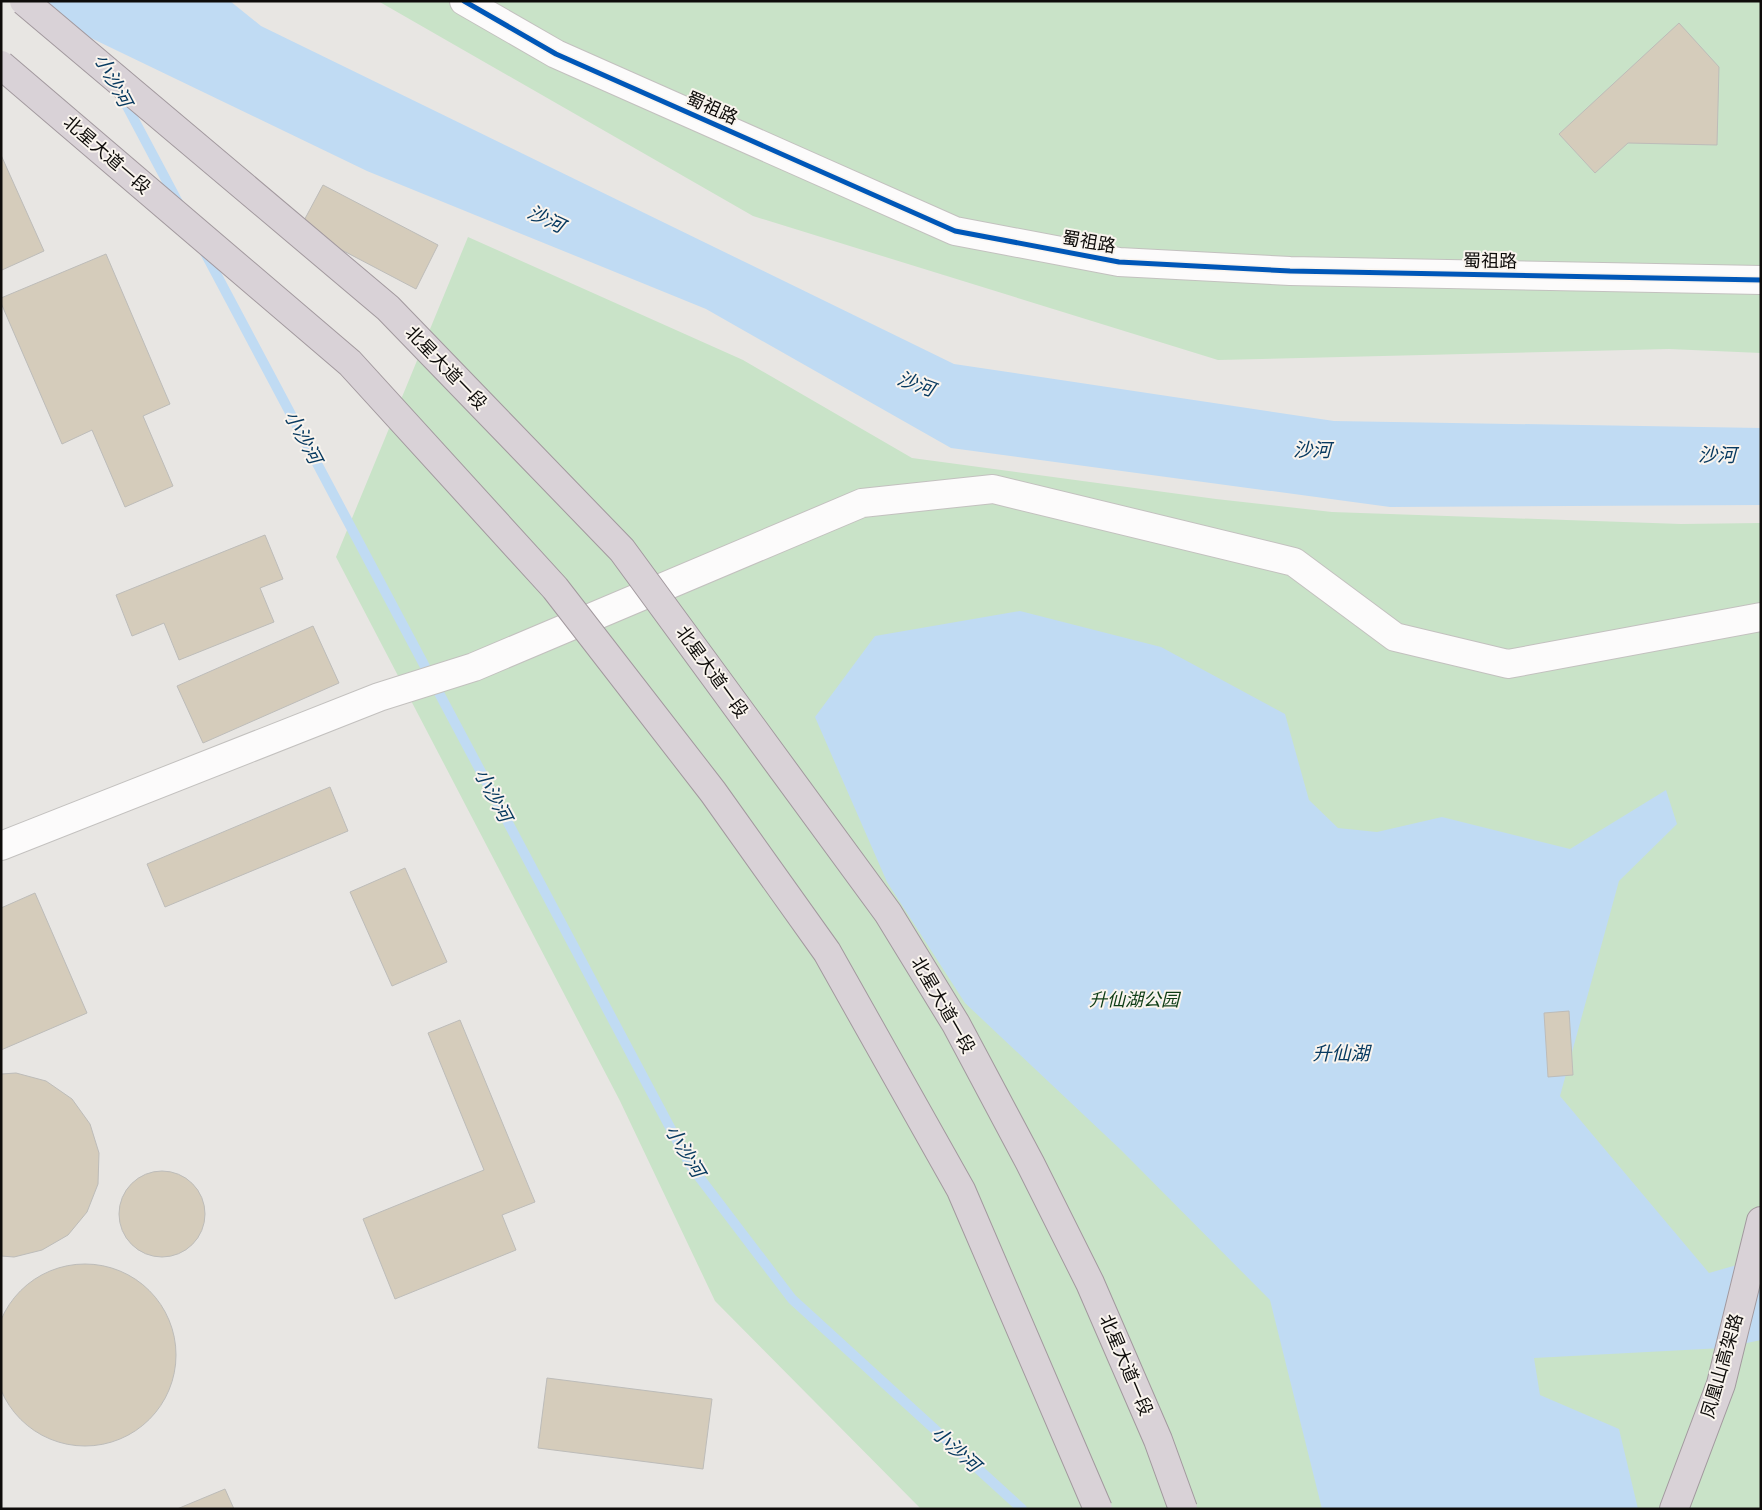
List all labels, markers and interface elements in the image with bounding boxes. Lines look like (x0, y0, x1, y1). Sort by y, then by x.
water label: 小沙河 (90, 50, 138, 114)
street label: 蜀祖路 (683, 88, 741, 128)
street label: 北星大道一段 (60, 112, 154, 198)
water label: 沙河 (524, 201, 571, 238)
street label: 蜀祖路 (1061, 227, 1117, 257)
street label: 蜀祖路 (1463, 251, 1517, 271)
street label: 北星大道一段 (401, 322, 491, 414)
water label: 沙河 (895, 368, 941, 402)
water label: 小沙河 (280, 407, 328, 471)
water label: 沙河 (1293, 439, 1335, 461)
water label: 沙河 (1698, 444, 1740, 466)
street label: 北星大道一段 (672, 622, 752, 722)
water label: 小沙河 (470, 765, 518, 829)
street label: 北星大道一段 (907, 953, 979, 1057)
park label: 升仙湖公园 (1089, 990, 1182, 1010)
water label: 升仙湖 (1312, 1043, 1372, 1064)
water label: 小沙河 (661, 1121, 711, 1184)
street label: 北星大道一段 (1096, 1311, 1156, 1419)
street label: 凤凰山高架路 (1698, 1311, 1746, 1421)
water label: 小沙河 (928, 1422, 987, 1479)

